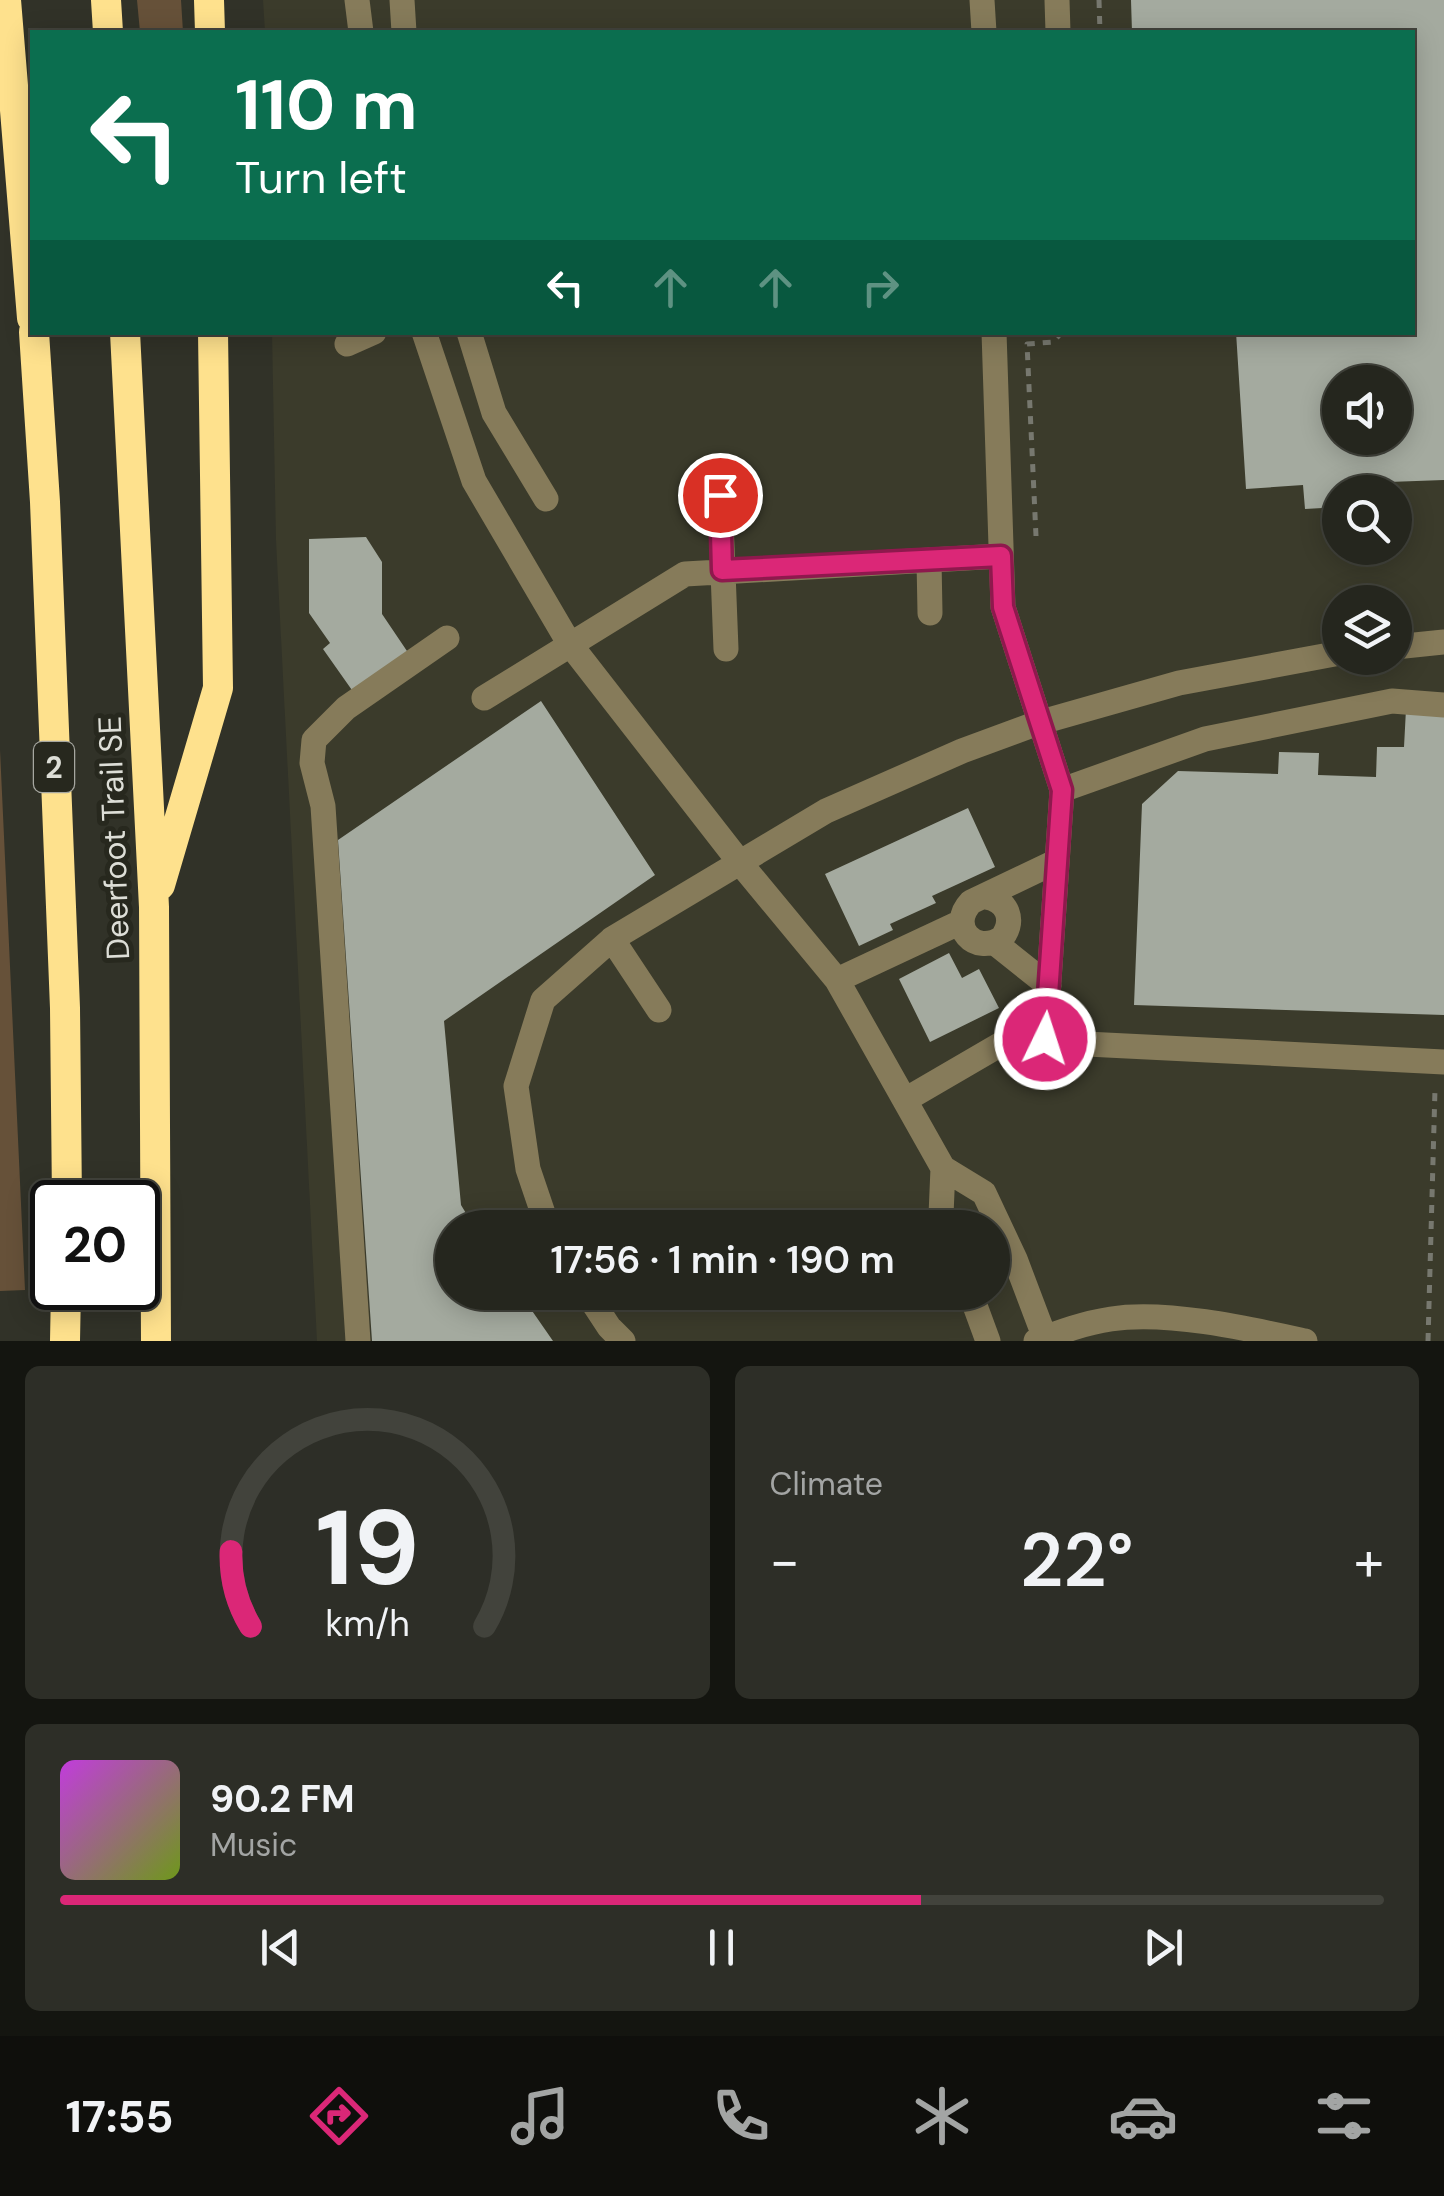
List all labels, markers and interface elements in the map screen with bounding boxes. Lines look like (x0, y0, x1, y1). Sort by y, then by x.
text: 110 m (235, 60, 418, 151)
icon: left (70, 70, 200, 200)
text: Turn left (235, 148, 407, 207)
icon: left (538, 260, 593, 315)
icon: ahead (643, 260, 698, 315)
icon: ahead (748, 260, 803, 315)
icon: right (853, 260, 908, 315)
map controls (1322, 365, 1412, 675)
button: sound (1322, 365, 1412, 455)
pin (678, 453, 763, 538)
icon: arrive (693, 468, 748, 523)
button: search (1322, 475, 1412, 565)
button: layers (1322, 585, 1412, 675)
street label: Deerfoot Trail SE (89, 715, 139, 961)
road number: 2 (34, 742, 74, 792)
position arrow (993, 987, 1097, 1091)
speed limit sign: 20 (30, 1180, 160, 1310)
text: 17:56 · 1 min · 190 m (550, 1235, 895, 1285)
text: Climate (770, 1463, 883, 1505)
text: 19 (315, 1481, 419, 1616)
text: 22° (1020, 1512, 1133, 1609)
text: − (770, 1525, 800, 1597)
text: + (1354, 1525, 1384, 1597)
text: km/h (325, 1601, 409, 1647)
text: 90.2 FM (210, 1774, 355, 1824)
text: Music (210, 1824, 297, 1866)
icon: previous (253, 1920, 308, 1975)
icon: pause (694, 1920, 749, 1975)
icon: next (1136, 1920, 1191, 1975)
icon: directions (304, 2081, 374, 2151)
icon: music (505, 2081, 575, 2151)
icon: phone (706, 2081, 776, 2151)
icon: climate (907, 2081, 977, 2151)
icon: car (1108, 2081, 1178, 2151)
icon: filters (1309, 2081, 1379, 2151)
text: 17:55 (65, 2087, 173, 2146)

